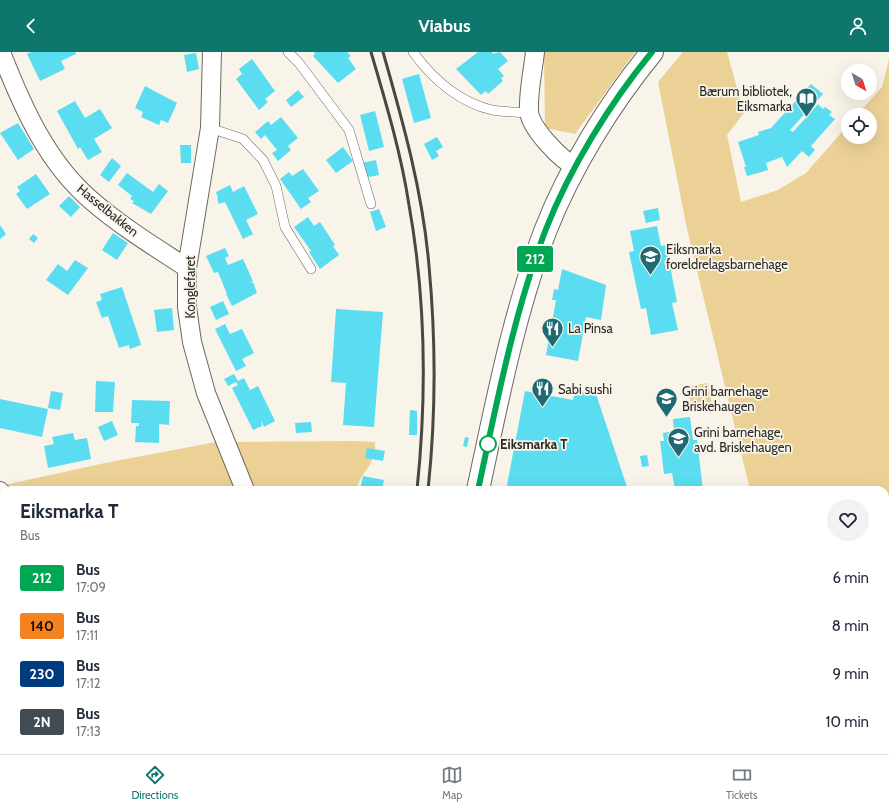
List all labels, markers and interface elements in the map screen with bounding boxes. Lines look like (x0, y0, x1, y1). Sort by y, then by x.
icon: back (20, 15, 42, 37)
text: Viabus (418, 15, 471, 37)
icon: person (847, 15, 869, 37)
north arrow (841, 64, 877, 100)
map controls (841, 64, 877, 144)
place label: Bærum bibliotek, Eiksmarka (699, 83, 793, 114)
library icon: Bærum bibliotek, Eiksmarka (794, 85, 820, 118)
button: locate (841, 108, 877, 144)
street label: Hasselbakken (74, 180, 142, 240)
place label: Eiksmarka foreldrelagsbarnehage (666, 241, 788, 272)
school or university icon: Eiksmarka foreldrelagsbarnehage (638, 243, 664, 276)
line badge: 212 (512, 246, 558, 272)
text: 212 (525, 250, 545, 268)
street label: Konglefaret (182, 255, 198, 318)
restaurant icon: La Pinsa (540, 315, 566, 348)
place label: La Pinsa (568, 320, 613, 336)
restaurant icon: Sabi sushi (529, 376, 555, 409)
place label: Sabi sushi (558, 381, 612, 397)
place label: Grini barnehage Briskehaugen (682, 383, 769, 414)
school or university icon: Grini barnehage Briskehaugen (654, 385, 680, 418)
place label: Grini barnehage, avd. Briskehaugen (694, 424, 792, 455)
school or university icon: Grini barnehage, avd. Briskehaugen (665, 426, 691, 459)
marker: Eiksmarka T (479, 435, 497, 453)
place label: Eiksmarka T (500, 436, 567, 452)
button: heart (827, 499, 869, 541)
text: Eiksmarka T (20, 500, 118, 523)
text: Bus (20, 527, 40, 543)
text: Bus (76, 561, 100, 579)
text: 212 (32, 569, 52, 587)
text: 6 min (832, 569, 869, 587)
text: 17:09 (76, 579, 106, 595)
text: Bus (76, 609, 100, 627)
text: 140 (30, 617, 54, 635)
text: 8 min (832, 617, 869, 635)
text: 17:11 (76, 627, 98, 643)
text: Bus (76, 657, 100, 675)
text: 230 (30, 665, 54, 683)
text: 9 min (832, 665, 869, 683)
text: 17:12 (76, 675, 101, 691)
text: Bus (76, 705, 100, 723)
text: 2N (33, 713, 51, 731)
text: 10 min (826, 713, 869, 731)
text: 17:13 (76, 723, 101, 739)
tab: Directions (131, 764, 178, 802)
tab: Map (441, 764, 463, 802)
tab: Tickets (726, 764, 758, 802)

